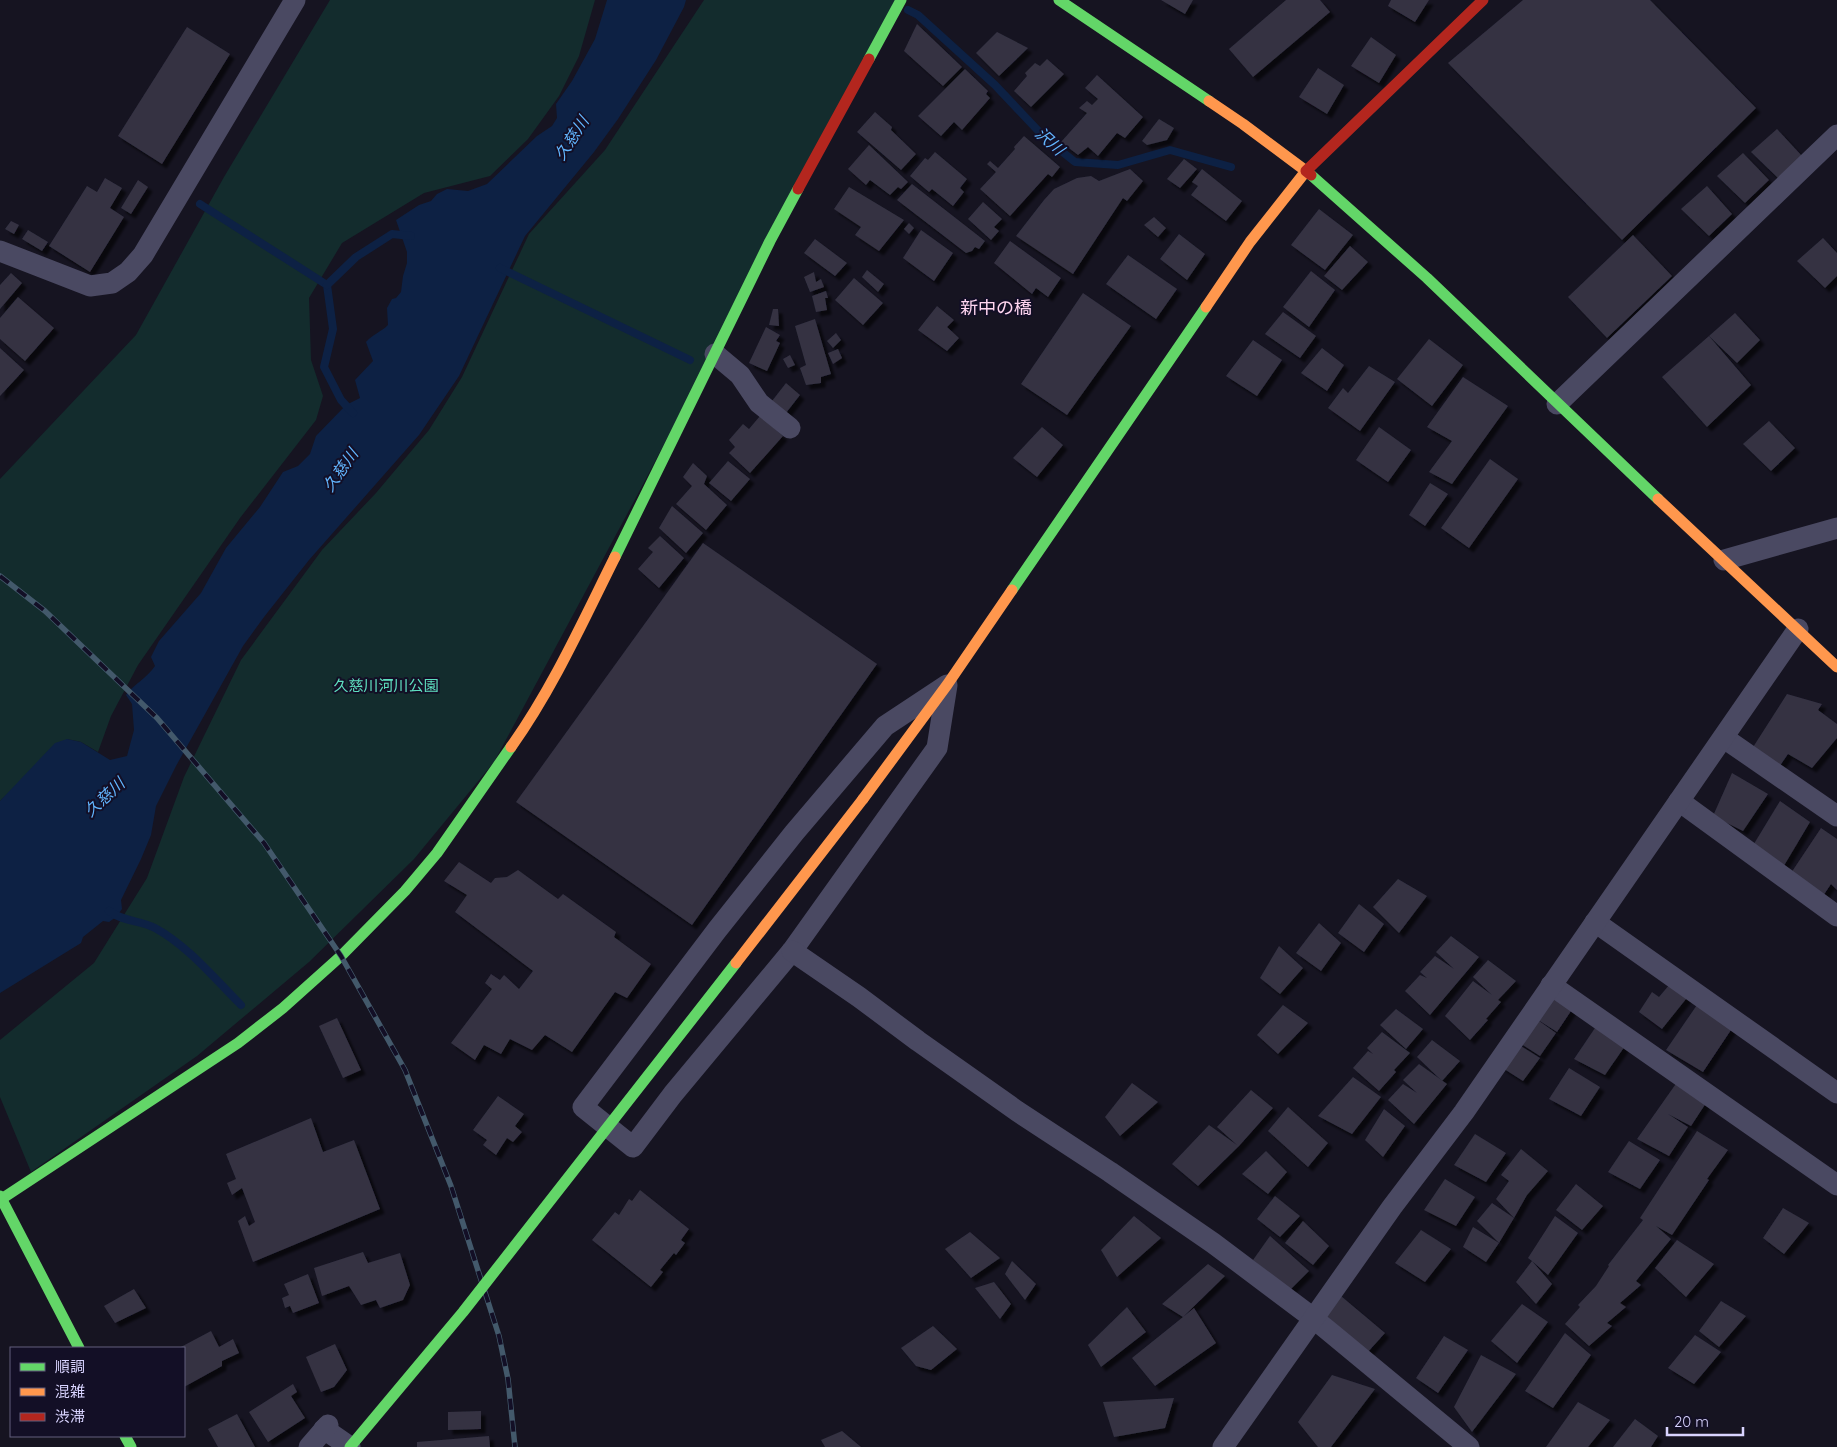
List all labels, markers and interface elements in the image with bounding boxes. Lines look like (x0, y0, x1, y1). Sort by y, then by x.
water label: 久慈川 (550, 111, 594, 164)
water label: 沢川 (1031, 123, 1070, 160)
district label: 新中の橋 (960, 296, 1032, 319)
water label: 久慈川 (318, 443, 363, 495)
park label: 久慈川河川公園 (333, 676, 439, 695)
water label: 久慈川 (80, 772, 130, 821)
legend (10, 1347, 185, 1437)
text: 順調 (55, 1357, 85, 1376)
text: 混雑 (55, 1382, 85, 1401)
scale bar (1667, 1404, 1743, 1436)
text: 渋滞 (55, 1407, 85, 1426)
text: 20 m (1674, 1412, 1709, 1431)

